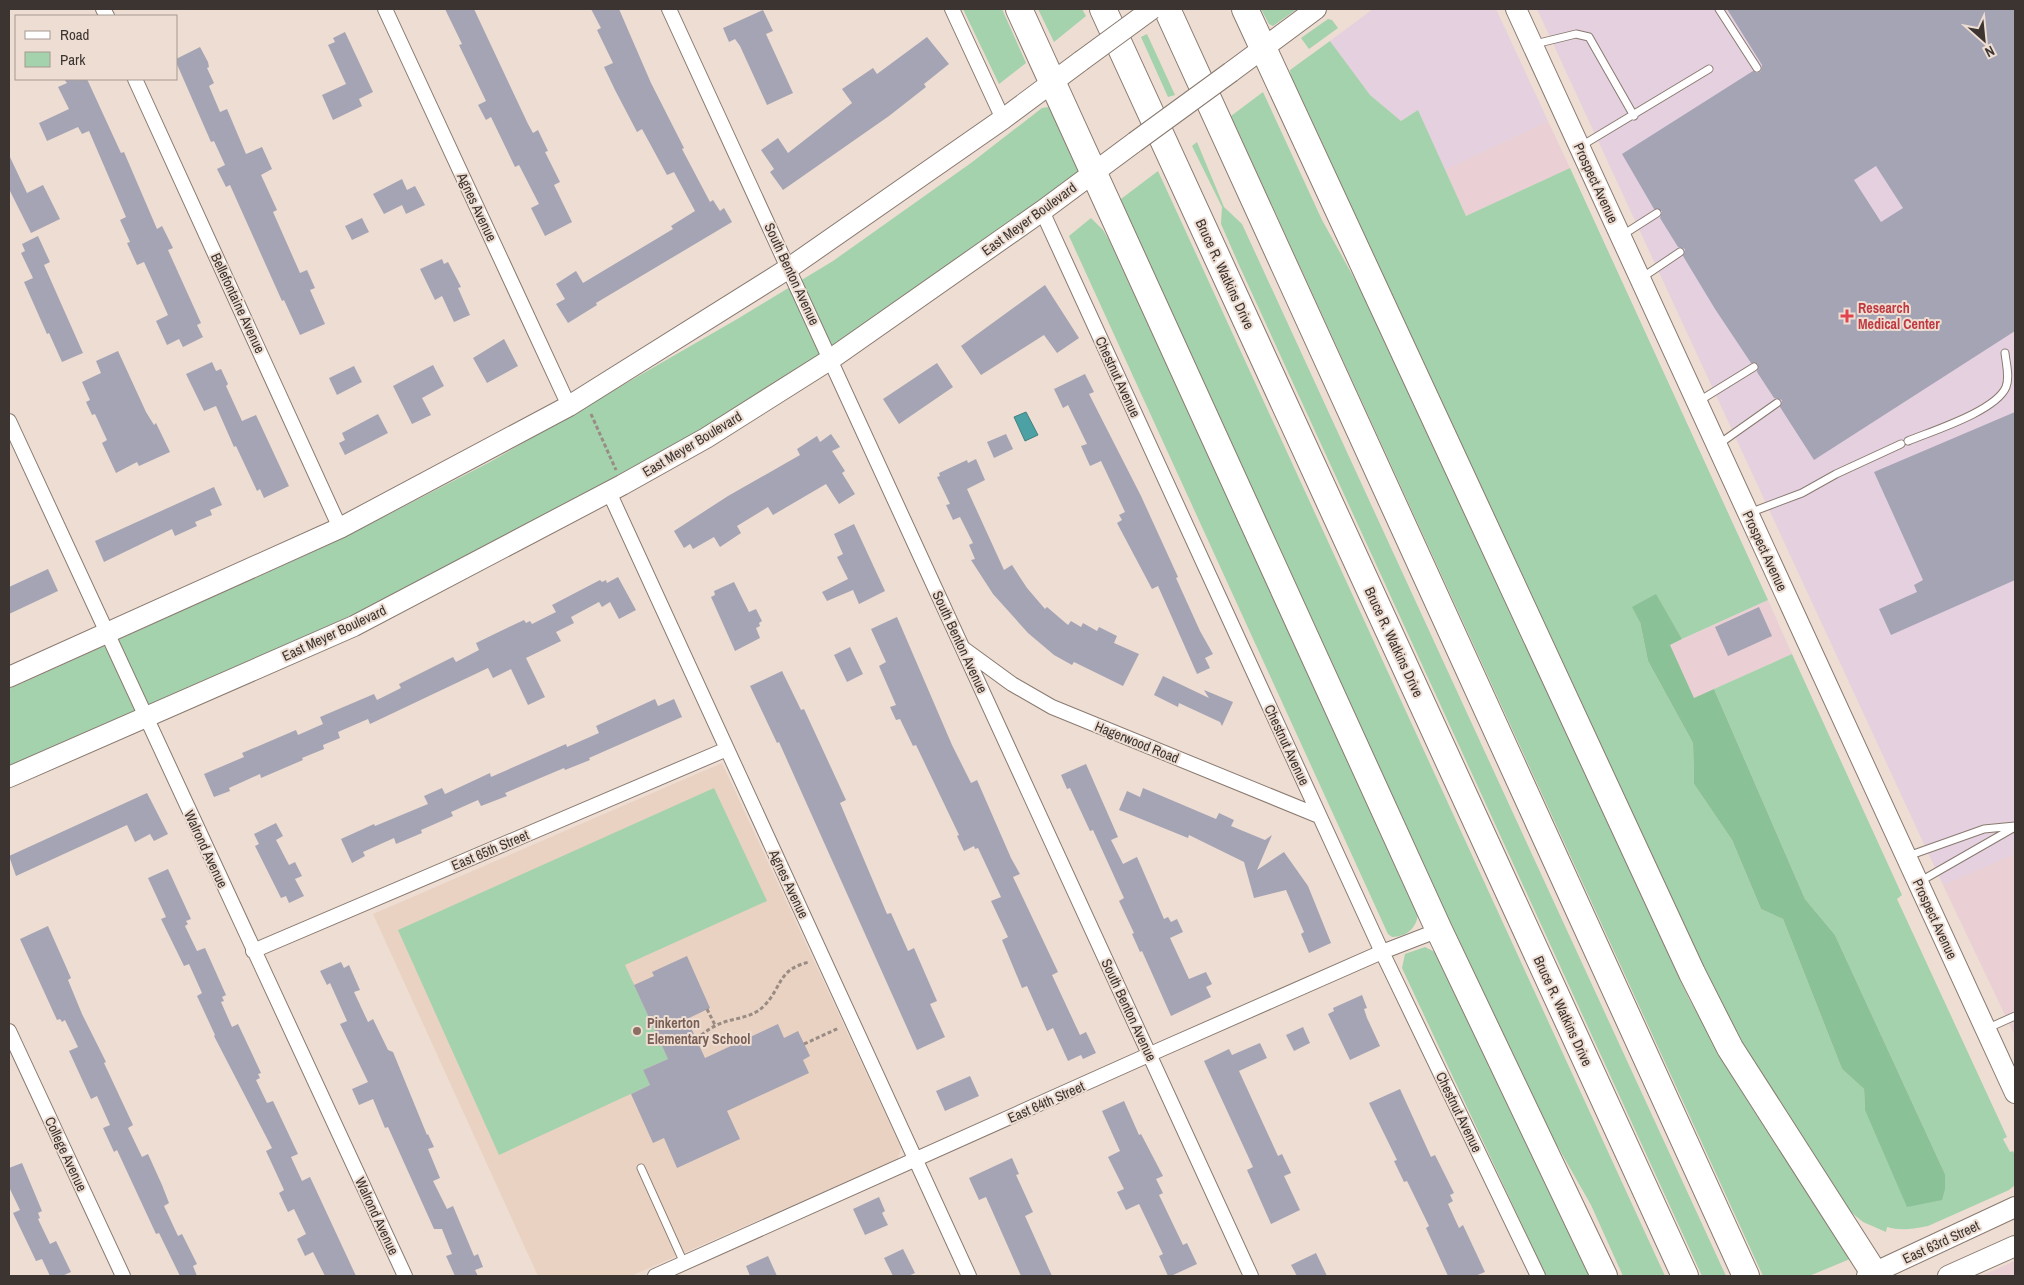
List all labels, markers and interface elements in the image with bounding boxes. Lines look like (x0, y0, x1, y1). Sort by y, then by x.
legend (15, 15, 178, 80)
north arrow (1959, 15, 2009, 65)
text: Road (60, 24, 89, 45)
text: N (1982, 42, 1998, 61)
text: Park (60, 49, 86, 70)
street label: Prospect Avenue (1570, 140, 1622, 226)
street label: Agnes Avenue (453, 169, 501, 244)
street label: East Meyer Boulevard (978, 179, 1080, 259)
street label: Bruce R. Watkins Drive (1192, 216, 1258, 332)
street label: South Benton Avenue (760, 220, 824, 328)
street label: Bellefontaine Avenue (207, 250, 269, 356)
place label: Research Medical Center (1858, 299, 1940, 333)
marker: Research Medical Center (1840, 309, 1854, 323)
street label: Chestnut Avenue (1091, 334, 1145, 420)
street label: East Meyer Boulevard (639, 407, 745, 481)
street label: Prospect Avenue (1739, 508, 1791, 594)
street label: Bruce R. Watkins Drive (1361, 584, 1427, 700)
street label: South Benton Avenue (928, 588, 992, 696)
street label: East Meyer Boulevard (279, 601, 389, 665)
street label: Chestnut Avenue (1260, 702, 1314, 788)
street label: Hagerwood Road (1092, 717, 1182, 767)
street label: Walrond Avenue (180, 807, 232, 891)
street label: East 65th Street (449, 826, 531, 874)
street label: Agnes Avenue (765, 846, 813, 921)
street label: Prospect Avenue (1909, 876, 1961, 962)
street label: Bruce R. Watkins Drive (1530, 953, 1596, 1069)
street label: South Benton Avenue (1097, 956, 1161, 1064)
place label: Pinkerton Elementary School (647, 1014, 750, 1048)
marker: Pinkerton Elementary School (631, 1025, 643, 1037)
street label: Chestnut Avenue (1432, 1069, 1486, 1155)
street label: East 64th Street (1005, 1077, 1087, 1127)
street label: College Avenue (41, 1114, 91, 1194)
street label: Walrond Avenue (351, 1174, 403, 1258)
street label: East 63rd Street (1900, 1216, 1982, 1268)

